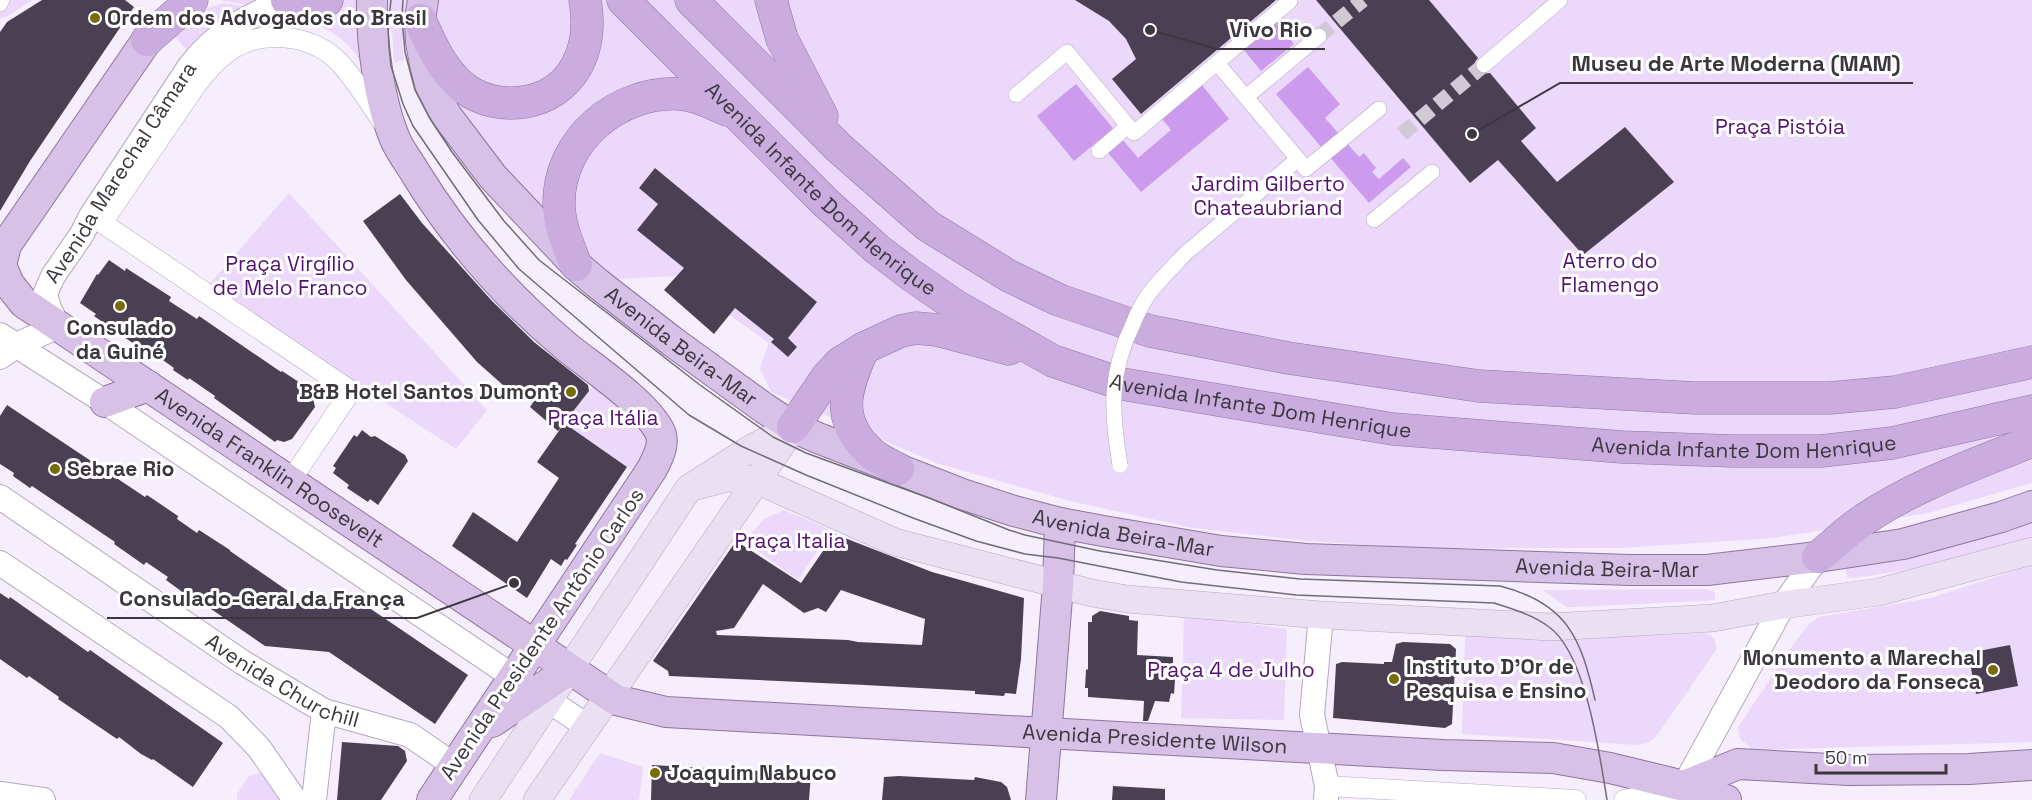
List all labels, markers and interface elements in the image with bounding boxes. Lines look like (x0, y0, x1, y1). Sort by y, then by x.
place label: Ordem dos Advogados do Brasil (107, 4, 427, 31)
callout: Vivo Rio (1217, 9, 1325, 49)
marker: Ordem dos Advogados do Brasil (88, 11, 102, 25)
text: Vivo Rio (1229, 15, 1313, 43)
callout: Museu de Arte Moderna (MAM) (1560, 43, 1913, 83)
text: Museu de Arte Moderna (MAM) (1571, 49, 1901, 77)
street label: Avenida Marechal Câmara (38, 56, 202, 288)
street label: Avenida Infante Dom Henrique (700, 76, 942, 302)
park label: Praça Pistóia (1715, 113, 1845, 140)
park label: Jardim Gilberto Chateaubriand (1191, 170, 1345, 221)
park label: Aterro do Flamengo (1561, 247, 1659, 298)
park label: Praça Virgílio de Melo Franco (213, 250, 367, 301)
street label: Avenida Beira-Mar (600, 280, 763, 412)
marker: Consulado da Guiné (113, 299, 127, 313)
place label: Consulado da Guiné (66, 314, 174, 365)
street label: Avenida Infante Dom Henrique (1106, 367, 1413, 443)
place label: B&B Hotel Santos Dumont (299, 378, 559, 405)
street label: Avenida Franklin Roosevelt (150, 381, 389, 554)
marker: B&B Hotel Santos Dumont (564, 385, 578, 399)
park label: Praça Itália (547, 404, 659, 431)
street label: Avenida Infante Dom Henrique (1591, 429, 1898, 464)
place label: Sebrae Rio (67, 455, 174, 482)
marker: Sebrae Rio (48, 462, 62, 476)
street label: Avenida Presidente Antônio Carlos (434, 483, 650, 785)
street label: Avenida Beira-Mar (1030, 502, 1216, 563)
park label: Praça Italia (734, 527, 846, 554)
street label: Avenida Beira-Mar (1515, 552, 1699, 583)
callout: Consulado-Geral da França (107, 578, 417, 618)
text: Consulado-Geral da França (119, 584, 405, 612)
street label: Avenida Churchill (201, 627, 362, 733)
place label: Monumento a Marechal Deodoro da Fonseca (1743, 644, 1981, 695)
place label: Instituto D’Or de Pesquisa e Ensino (1406, 653, 1586, 704)
park label: Praça 4 de Julho (1147, 656, 1315, 683)
marker: Monumento a Marechal Deodoro da Fonseca (1986, 663, 2000, 677)
marker: Instituto D’Or de Pesquisa e Ensino (1387, 672, 1401, 686)
street label: Avenida Presidente Wilson (1022, 718, 1288, 759)
scale bar (1816, 737, 1946, 775)
text: 50 m (1825, 746, 1867, 769)
place label: Joaquim Nabuco (667, 759, 837, 786)
marker: Joaquim Nabuco (648, 766, 662, 780)

